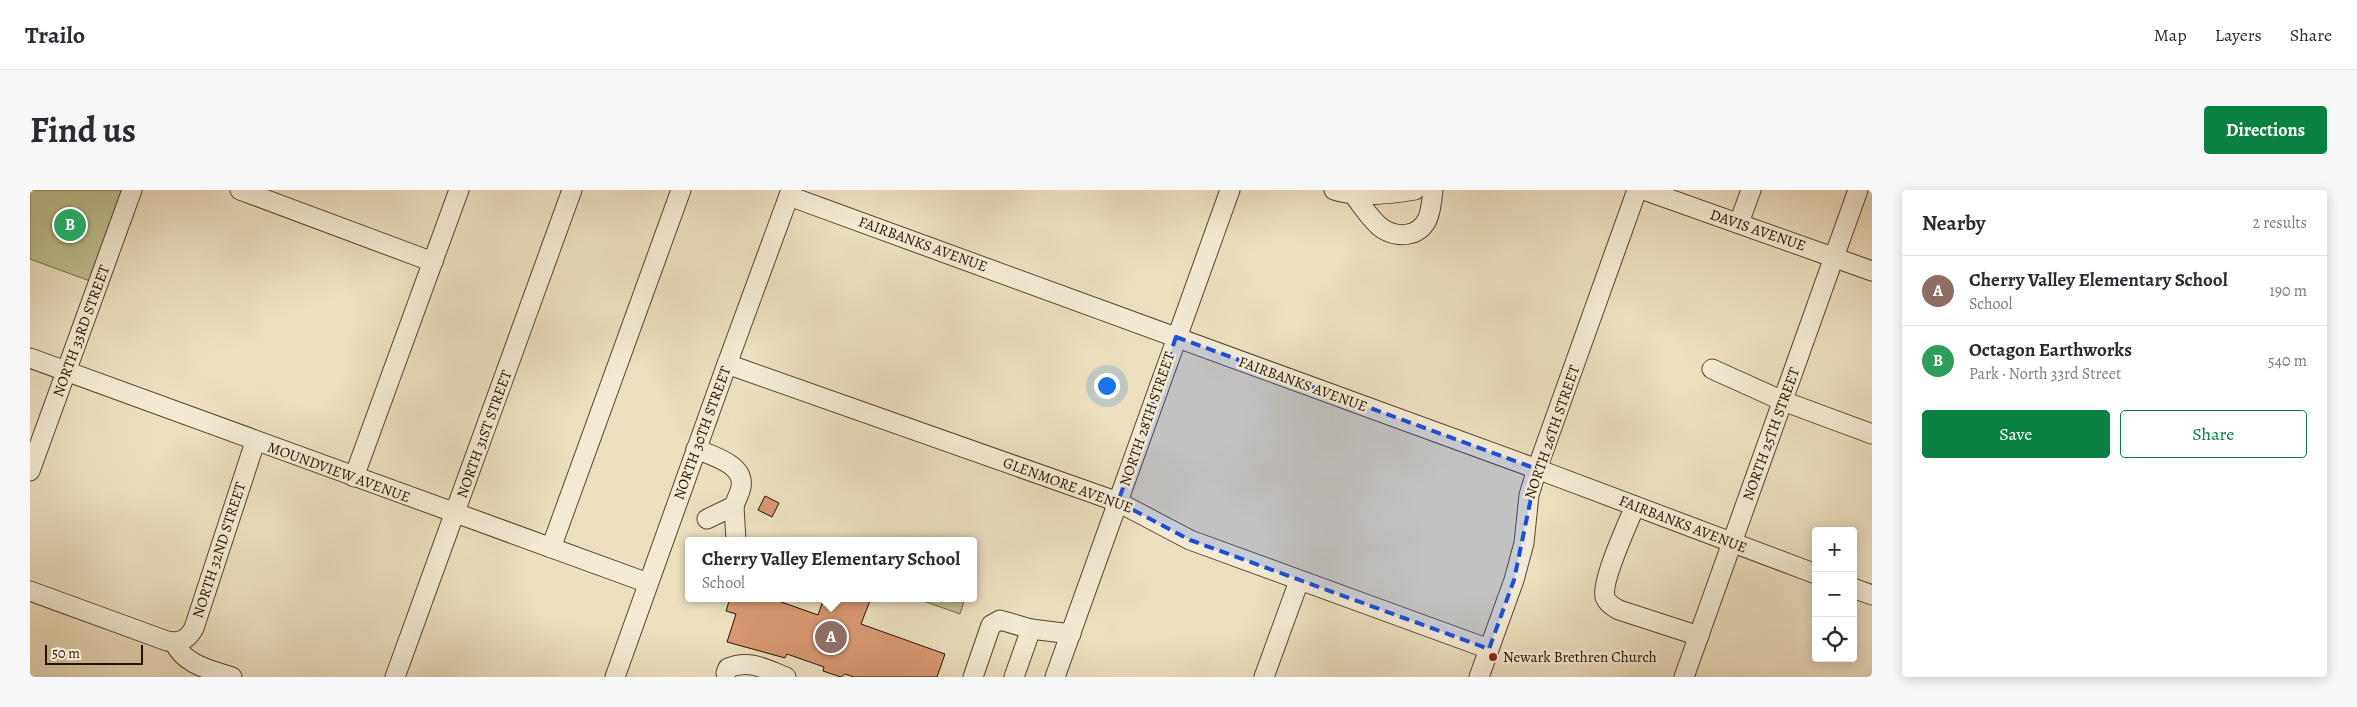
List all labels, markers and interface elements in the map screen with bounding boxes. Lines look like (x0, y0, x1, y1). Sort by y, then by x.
text: Trailo (25, 19, 85, 51)
text: Map (2154, 23, 2187, 47)
text: Layers (2215, 23, 2262, 47)
text: Share (2290, 23, 2332, 47)
text: Find us (30, 106, 136, 154)
button: Directions (2204, 106, 2327, 154)
street label: DAVIS AVENUE (1707, 204, 1809, 256)
pin: B (54, 206, 86, 244)
text: Nearby (1922, 209, 1985, 237)
street label: FAIRBANKS AVENUE (856, 211, 990, 277)
text: 2 results (2252, 212, 2307, 234)
street label: NORTH 33RD STREET (48, 261, 114, 400)
text: Cherry Valley Elementary School (1969, 267, 2228, 293)
text: A (1933, 280, 1943, 302)
text: 190 m (2269, 280, 2307, 302)
text: School (1969, 293, 2012, 315)
text: Octagon Earthworks (1969, 337, 2132, 363)
street label: NORTH 28TH STREET (1115, 348, 1180, 489)
text: B (1933, 350, 1943, 372)
text: 540 m (2268, 350, 2307, 372)
street label: FAIRBANKS AVENUE (1236, 351, 1370, 417)
street label: NORTH 26TH STREET (1520, 362, 1585, 502)
street label: NORTH 30TH STREET (669, 363, 736, 503)
text: Park · North 33rd Street (1969, 363, 2121, 385)
street label: NORTH 25TH STREET (1738, 364, 1805, 503)
street label: NORTH 31ST STREET (452, 367, 517, 501)
your location (1094, 373, 1120, 399)
button: Save (1922, 410, 2110, 458)
button: Share (2120, 410, 2307, 458)
street label: MOUNDVIEW AVENUE (265, 437, 413, 507)
street label: GLENMORE AVENUE (1000, 452, 1136, 518)
street label: NORTH 32ND STREET (188, 479, 251, 620)
street label: FAIRBANKS AVENUE (1616, 490, 1750, 558)
map controls (1812, 527, 1857, 662)
button: + (1812, 527, 1857, 572)
popup (685, 537, 977, 602)
text: Cherry Valley Elementary School (702, 546, 960, 572)
text: School (702, 572, 745, 594)
button: − (1812, 572, 1857, 617)
button: locate (1812, 617, 1857, 662)
pin: A (815, 618, 847, 656)
scale bar (45, 642, 142, 665)
text: 50 m (52, 644, 80, 663)
place label: Newark Brethren Church (1503, 647, 1657, 667)
marker: Newark Brethren Church (1487, 651, 1499, 663)

